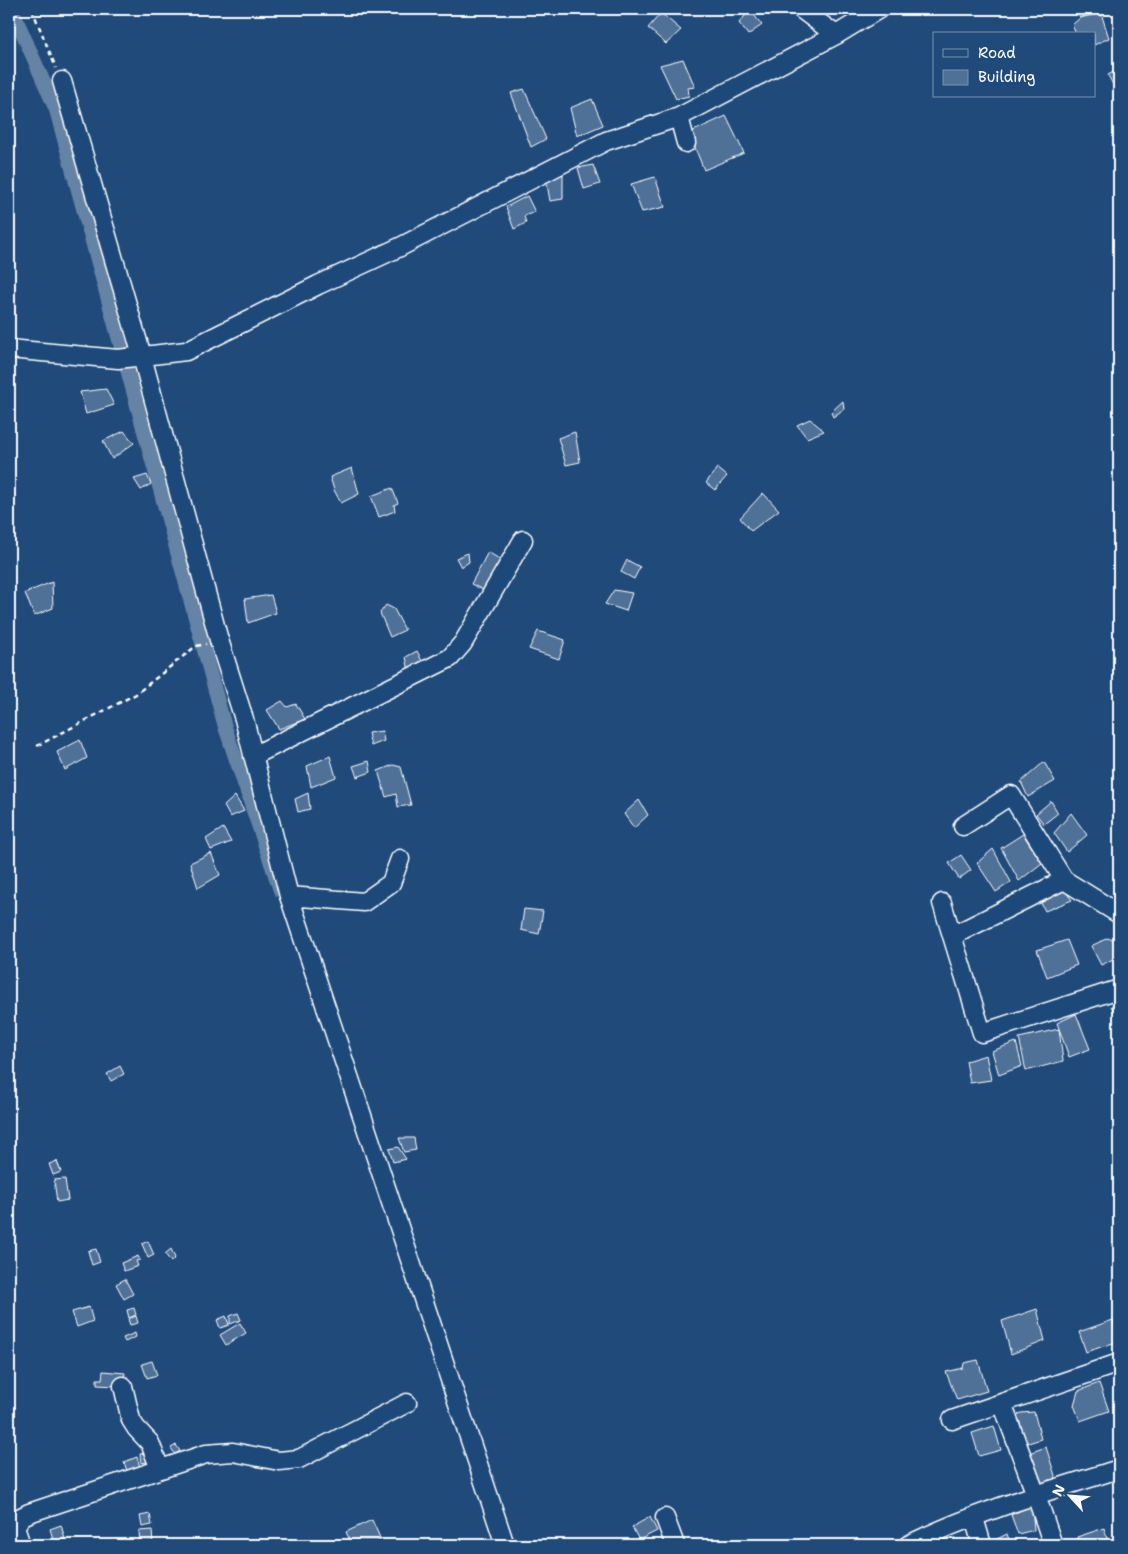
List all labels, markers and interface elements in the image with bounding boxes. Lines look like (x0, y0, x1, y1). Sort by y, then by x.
legend (933, 32, 1096, 98)
text: Road (978, 43, 1016, 63)
text: Building (978, 67, 1035, 87)
north arrow (1046, 1472, 1096, 1522)
text: N (1048, 1481, 1069, 1499)

